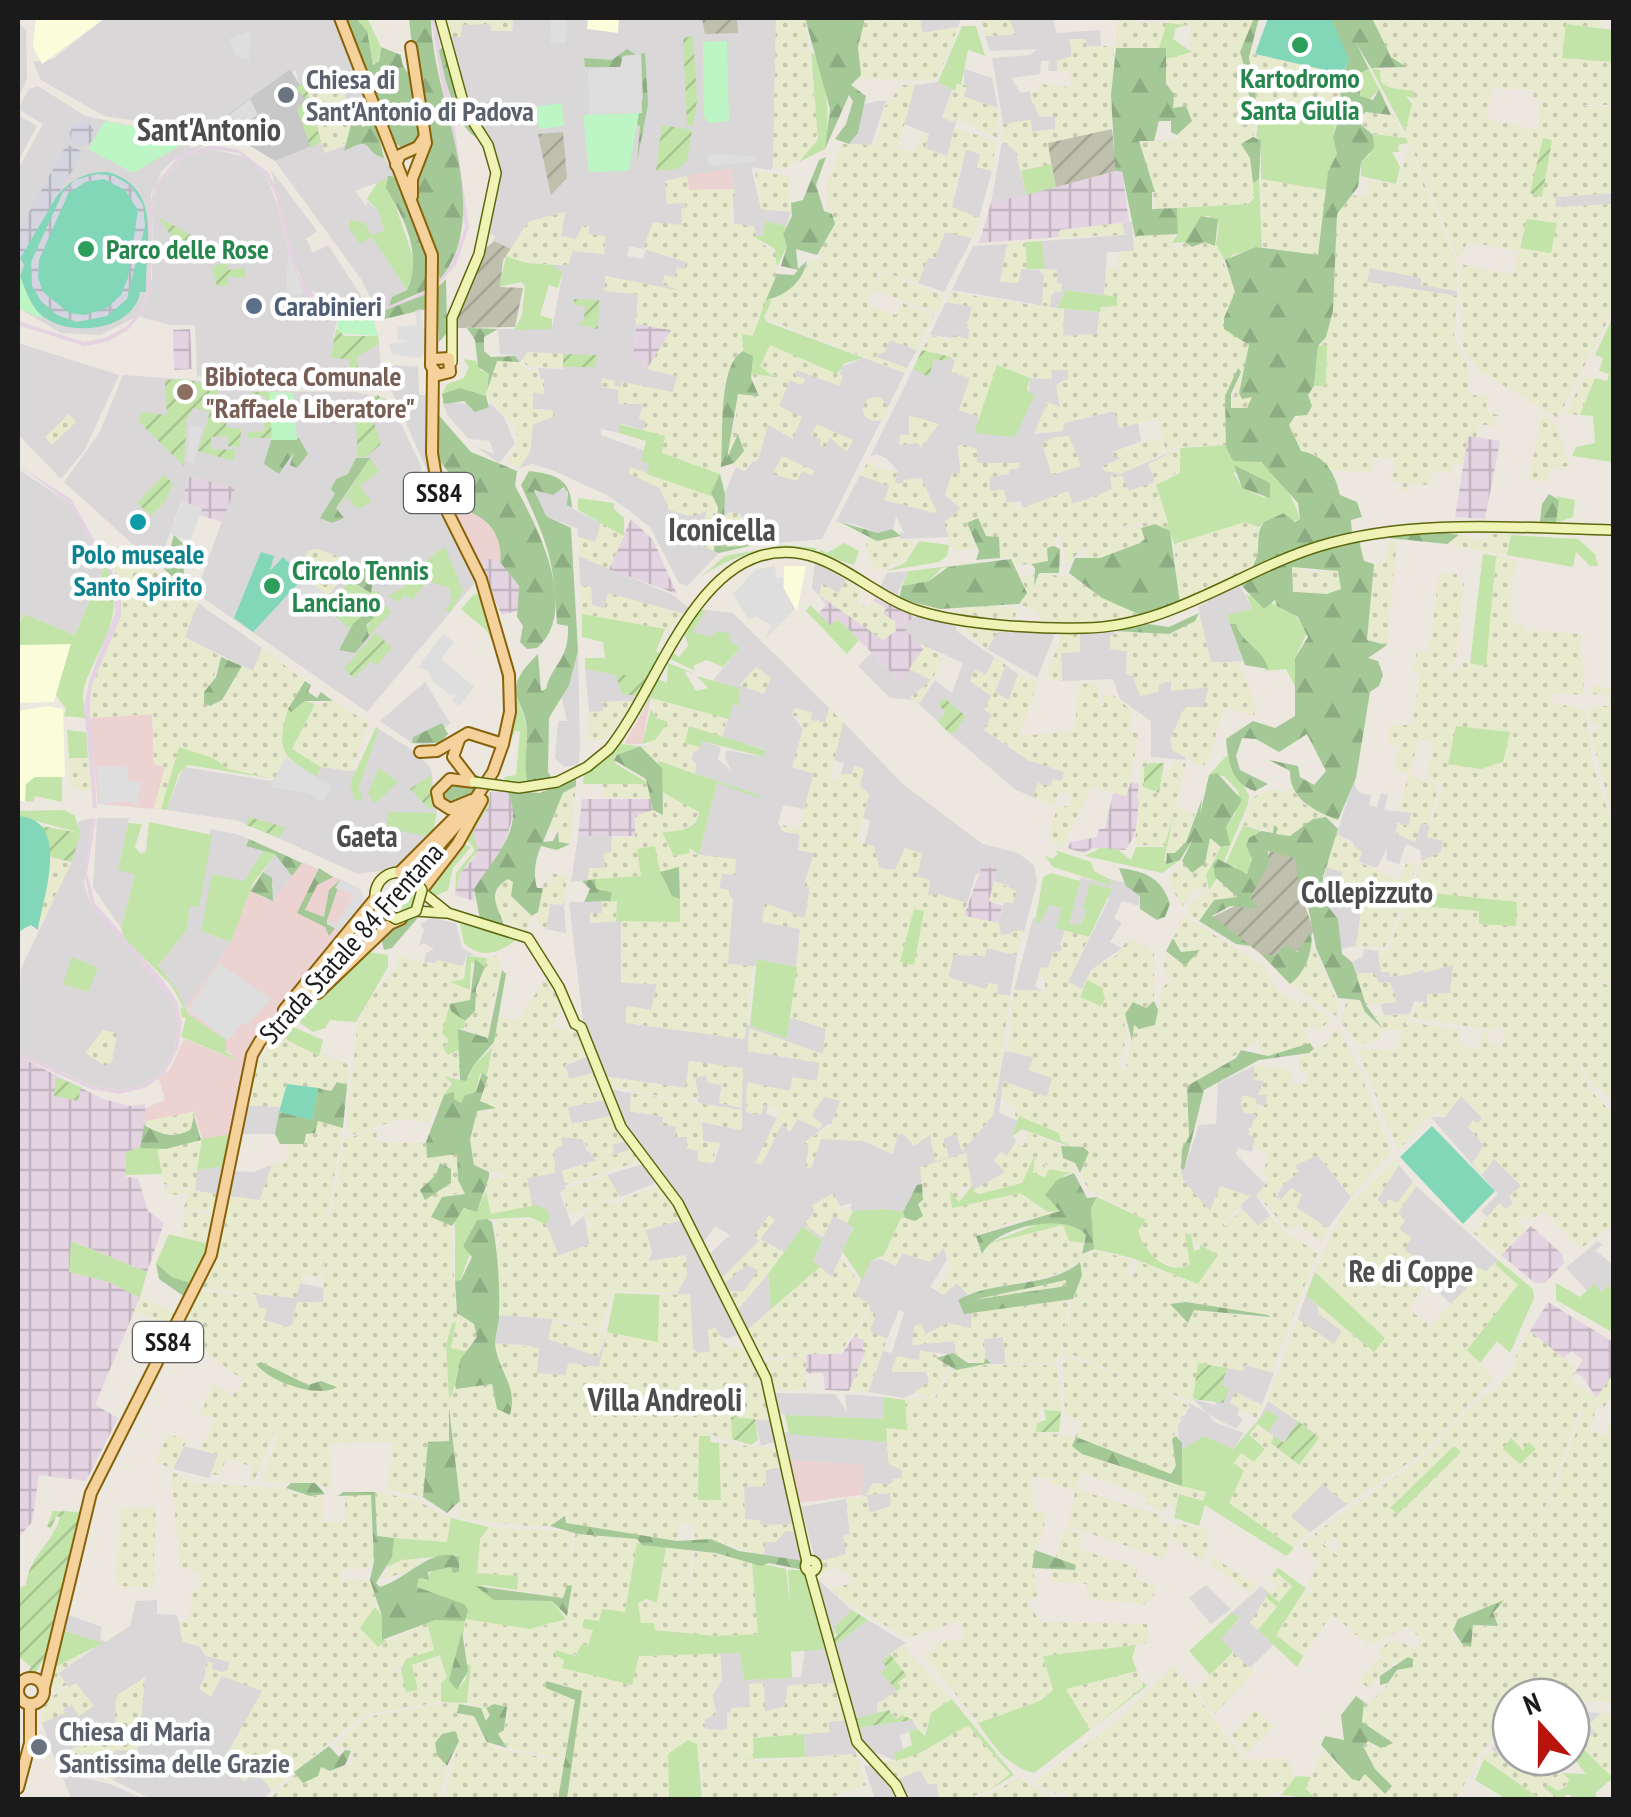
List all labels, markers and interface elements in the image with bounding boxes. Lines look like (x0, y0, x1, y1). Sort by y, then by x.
marker: Kartodromo Santa Giulia (1289, 34, 1311, 56)
place label: Kartodromo Santa Giulia (1240, 59, 1360, 128)
place label: Chiesa di Sant'Antonio di Padova (306, 60, 534, 129)
marker: Chiesa di Sant'Antonio di Padova (275, 84, 297, 106)
district label: Sant'Antonio (137, 108, 281, 150)
place label: Parco delle Rose (106, 230, 269, 267)
marker: Parco delle Rose (75, 238, 97, 260)
place label: Carabinieri (274, 287, 382, 324)
marker: Carabinieri (243, 295, 265, 317)
place label: Bibioteca Comunale "Raffaele Liberatore" (205, 357, 415, 426)
marker: Bibioteca Comunale "Raffaele Liberatore" (174, 381, 196, 403)
road number: SS84 (404, 473, 474, 513)
district label: Iconicella (668, 508, 776, 550)
marker: Polo museale Santo Spirito (127, 511, 149, 533)
place label: Polo museale Santo Spirito (71, 535, 205, 604)
place label: Circolo Tennis Lanciano (292, 551, 429, 620)
marker: Circolo Tennis Lanciano (261, 575, 283, 597)
district label: Gaeta (336, 816, 398, 855)
street label: Strada Statale 84 Frentana (250, 834, 451, 1051)
district label: Collepizzuto (1301, 872, 1433, 911)
district label: Re di Coppe (1349, 1251, 1473, 1290)
road number: SS84 (133, 1322, 203, 1362)
district label: Villa Andreoli (587, 1378, 742, 1420)
north arrow (1491, 1677, 1591, 1777)
text: N (1518, 1683, 1546, 1723)
place label: Chiesa di Maria Santissima delle Grazie (59, 1712, 290, 1781)
marker: Chiesa di Maria Santissima delle Grazie (28, 1736, 50, 1758)

